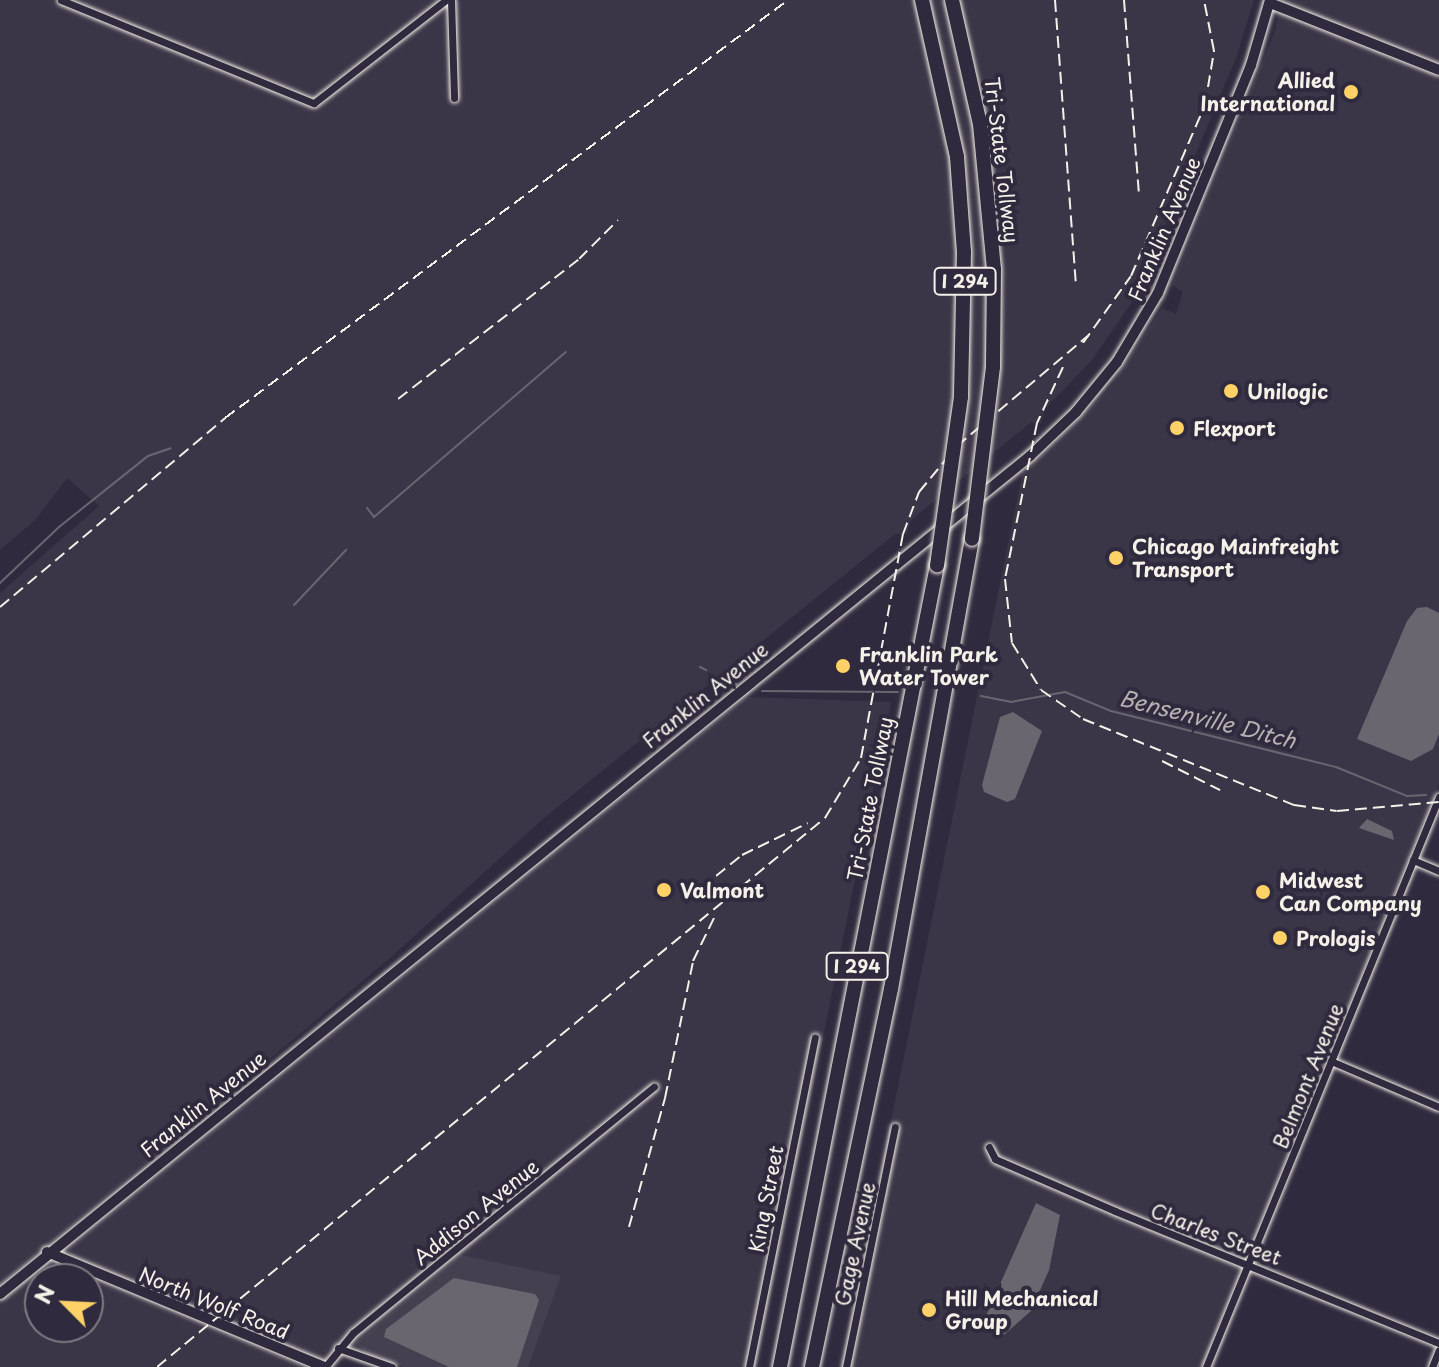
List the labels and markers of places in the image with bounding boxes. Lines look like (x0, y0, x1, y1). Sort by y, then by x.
place label: Allied International (1200, 68, 1335, 115)
marker: Allied International (1342, 83, 1360, 101)
place label: Unilogic (1247, 379, 1328, 403)
marker: Unilogic (1222, 382, 1240, 400)
place label: Flexport (1193, 416, 1276, 440)
marker: Flexport (1168, 419, 1186, 437)
place label: Chicago Mainfreight Transport (1132, 534, 1339, 581)
marker: Chicago Mainfreight Transport (1107, 549, 1125, 567)
place label: Franklin Park Water Tower (859, 642, 999, 689)
marker: Franklin Park Water Tower (834, 657, 852, 675)
place label: Midwest Can Company (1279, 868, 1422, 915)
place label: Valmont (680, 878, 764, 902)
marker: Valmont (655, 881, 673, 899)
marker: Midwest Can Company (1254, 883, 1272, 901)
place label: Prologis (1296, 926, 1376, 950)
marker: Prologis (1271, 929, 1289, 947)
place label: Hill Mechanical Group (945, 1286, 1100, 1333)
marker: Hill Mechanical Group (920, 1301, 938, 1319)

